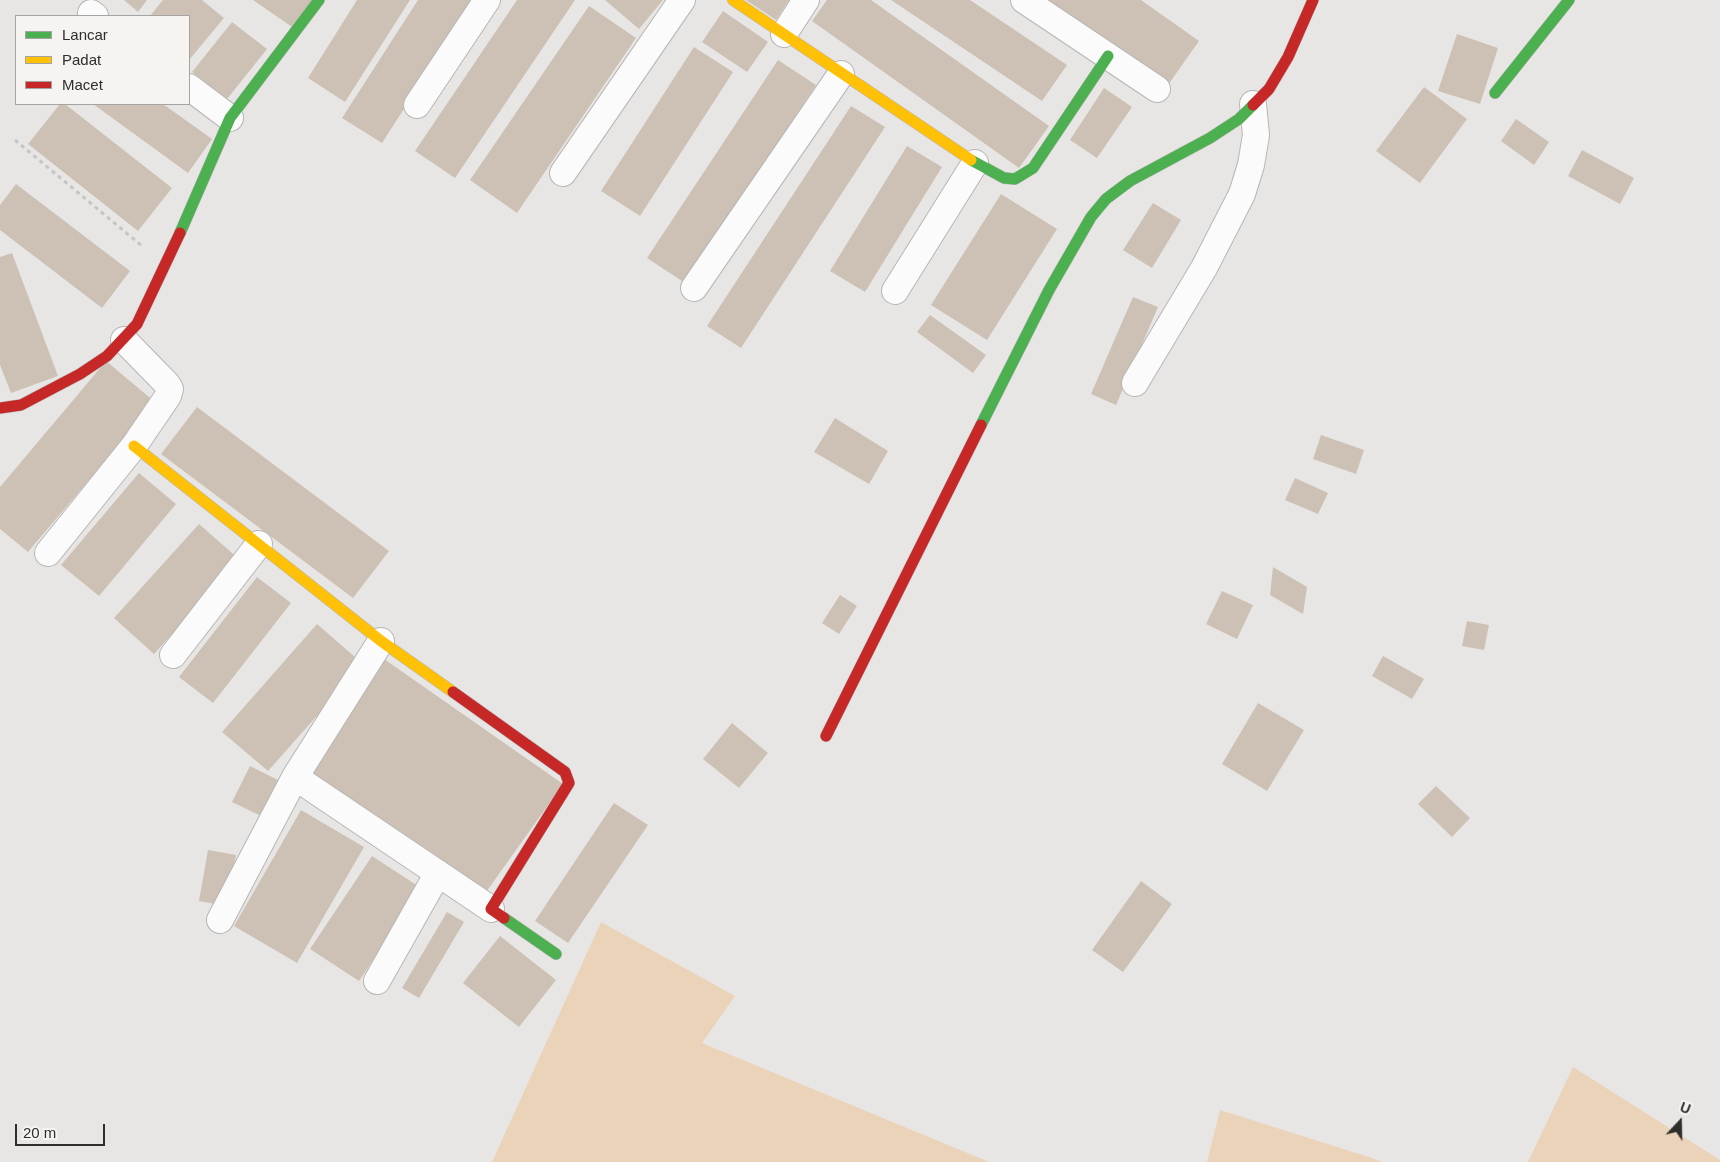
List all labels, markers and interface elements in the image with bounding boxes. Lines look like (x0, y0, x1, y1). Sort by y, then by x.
legend (15, 15, 190, 105)
text: Lancar (62, 26, 108, 43)
text: Padat (62, 51, 101, 68)
text: Macet (62, 76, 103, 93)
north arrow (1655, 1097, 1705, 1147)
text: U (1678, 1099, 1693, 1117)
scale bar (18, 1114, 108, 1146)
text: 20 m (23, 1124, 56, 1141)

